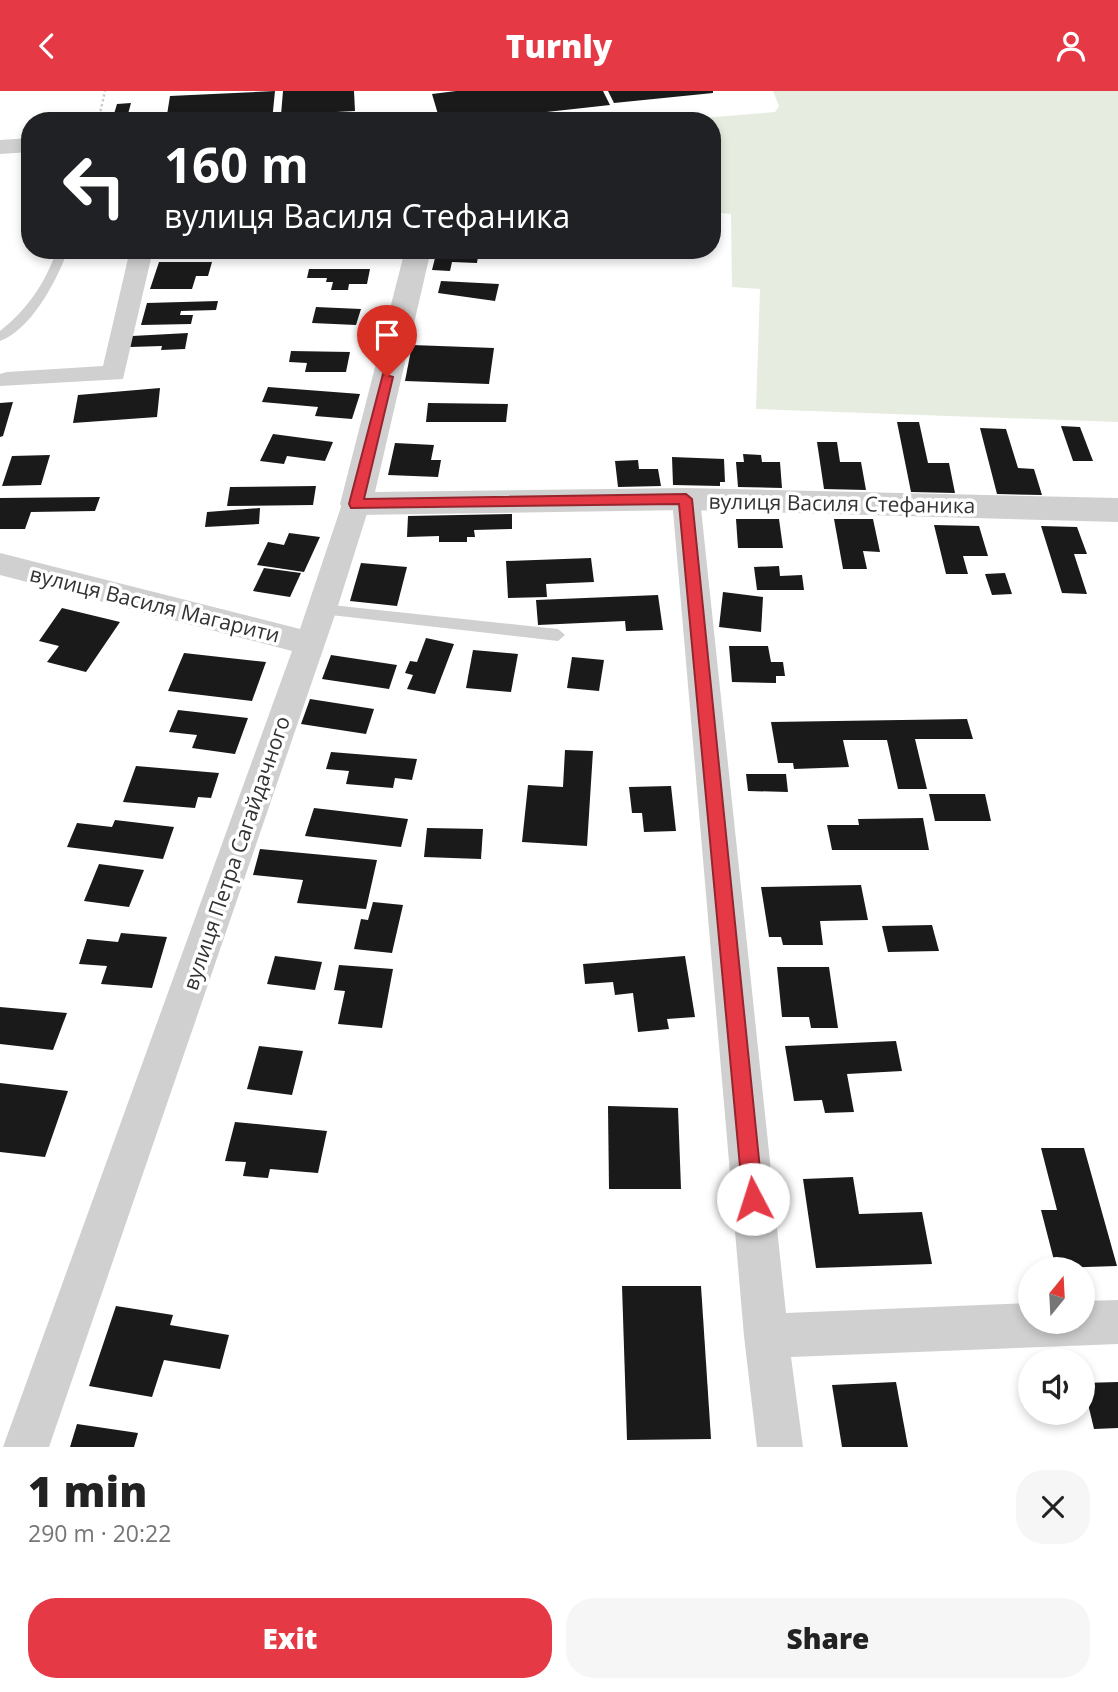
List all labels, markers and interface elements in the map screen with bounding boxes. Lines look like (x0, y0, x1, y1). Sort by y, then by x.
text: Turnly (506, 24, 612, 67)
icon: back (28, 27, 66, 65)
icon: person (1052, 27, 1090, 65)
text: 160 m (164, 131, 309, 197)
icon: left (49, 140, 140, 231)
text: вулиця Василя Стефаника (164, 194, 570, 237)
pin (357, 305, 417, 377)
icon: arrive (368, 316, 406, 354)
street label: вулиця Василя Стефаника (708, 487, 976, 519)
street label: вулиця Василя Магарити (27, 559, 283, 649)
street label: вулиця Петра Сагайдачного (176, 712, 296, 994)
position arrow (716, 1162, 790, 1236)
north arrow (1018, 1257, 1096, 1333)
map controls (1018, 1257, 1095, 1425)
button: sound (1018, 1348, 1095, 1425)
text: 1 min (28, 1462, 147, 1519)
button: close (1016, 1470, 1090, 1544)
text: 290 m · 20:22 (28, 1517, 171, 1549)
button: Exit (28, 1598, 552, 1678)
button: Share (566, 1598, 1090, 1678)

